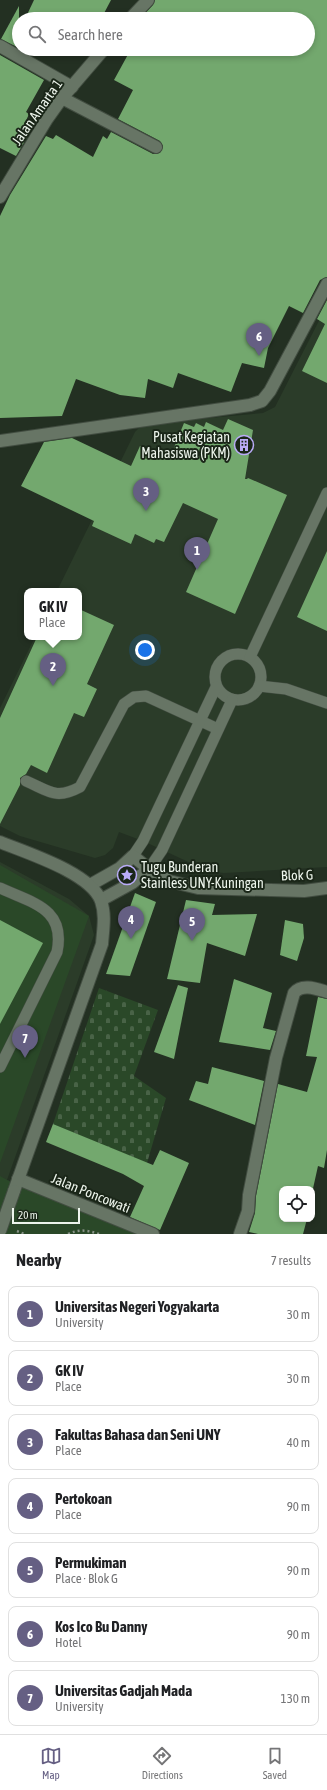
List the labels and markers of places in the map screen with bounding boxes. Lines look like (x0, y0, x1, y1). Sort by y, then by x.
pin: 6 (246, 323, 272, 356)
place label: Pusat Kegiatan Mahasiswa (PKM) (141, 429, 230, 461)
building icon: Pusat Kegiatan Mahasiswa (PKM) (233, 434, 255, 456)
pin: 3 (133, 478, 159, 511)
pin: 1 (184, 537, 210, 570)
pin: 2 (40, 653, 66, 686)
place label: Tugu Bunderan Stainless UNY-Kuningan (141, 859, 264, 891)
place icon: Tugu Bunderan Stainless UNY-Kuningan (116, 864, 138, 886)
pin: 4 (118, 906, 144, 939)
pin: 5 (179, 908, 205, 941)
pin: 7 (12, 1025, 38, 1058)

